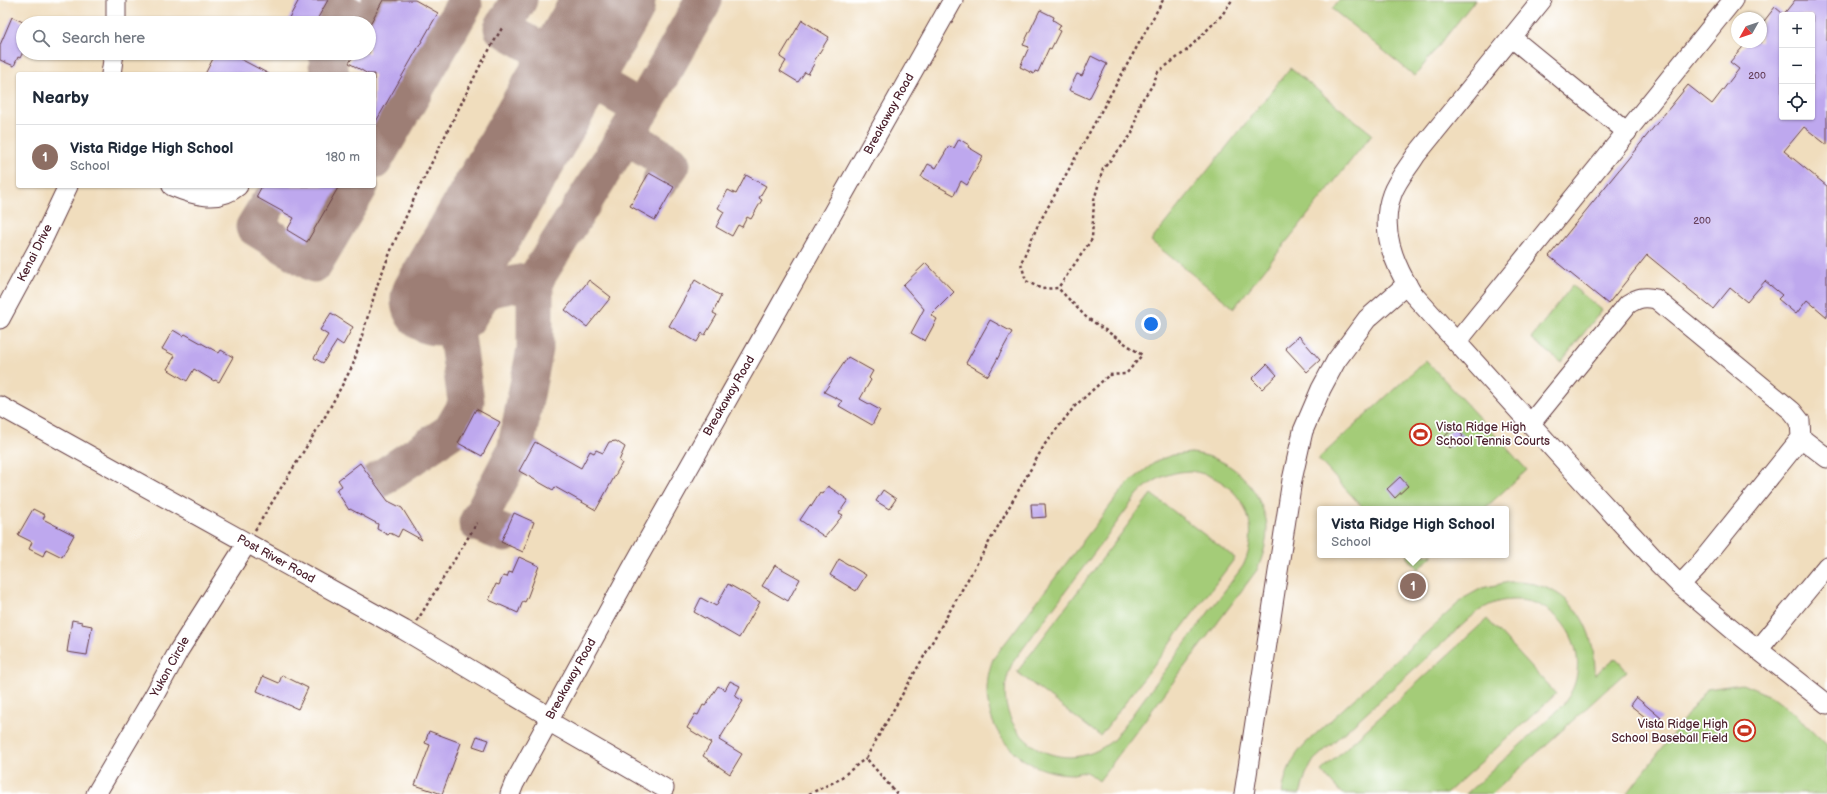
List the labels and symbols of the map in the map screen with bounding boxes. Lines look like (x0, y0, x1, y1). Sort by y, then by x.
north arrow (1731, 12, 1767, 48)
house number: 200 (1748, 70, 1766, 82)
street label: Breakaway Road (861, 71, 918, 157)
house number: 200 (1693, 215, 1711, 227)
street label: Kenai Drive (14, 222, 56, 284)
your location (1141, 314, 1161, 334)
street label: Breakaway Road (700, 353, 758, 439)
place label: Vista Ridge High School Tennis Courts (1436, 420, 1550, 449)
sports icon: Vista Ridge High School Tennis Courts (1407, 421, 1433, 447)
street label: Post River Road (234, 531, 318, 587)
pin: 1 (1400, 571, 1426, 601)
street label: Yukon Circle (147, 634, 193, 701)
street label: Breakaway Road (543, 636, 600, 722)
place label: Vista Ridge High School Baseball Field (1611, 717, 1728, 746)
sports icon: Vista Ridge High School Baseball Field (1731, 718, 1757, 744)

